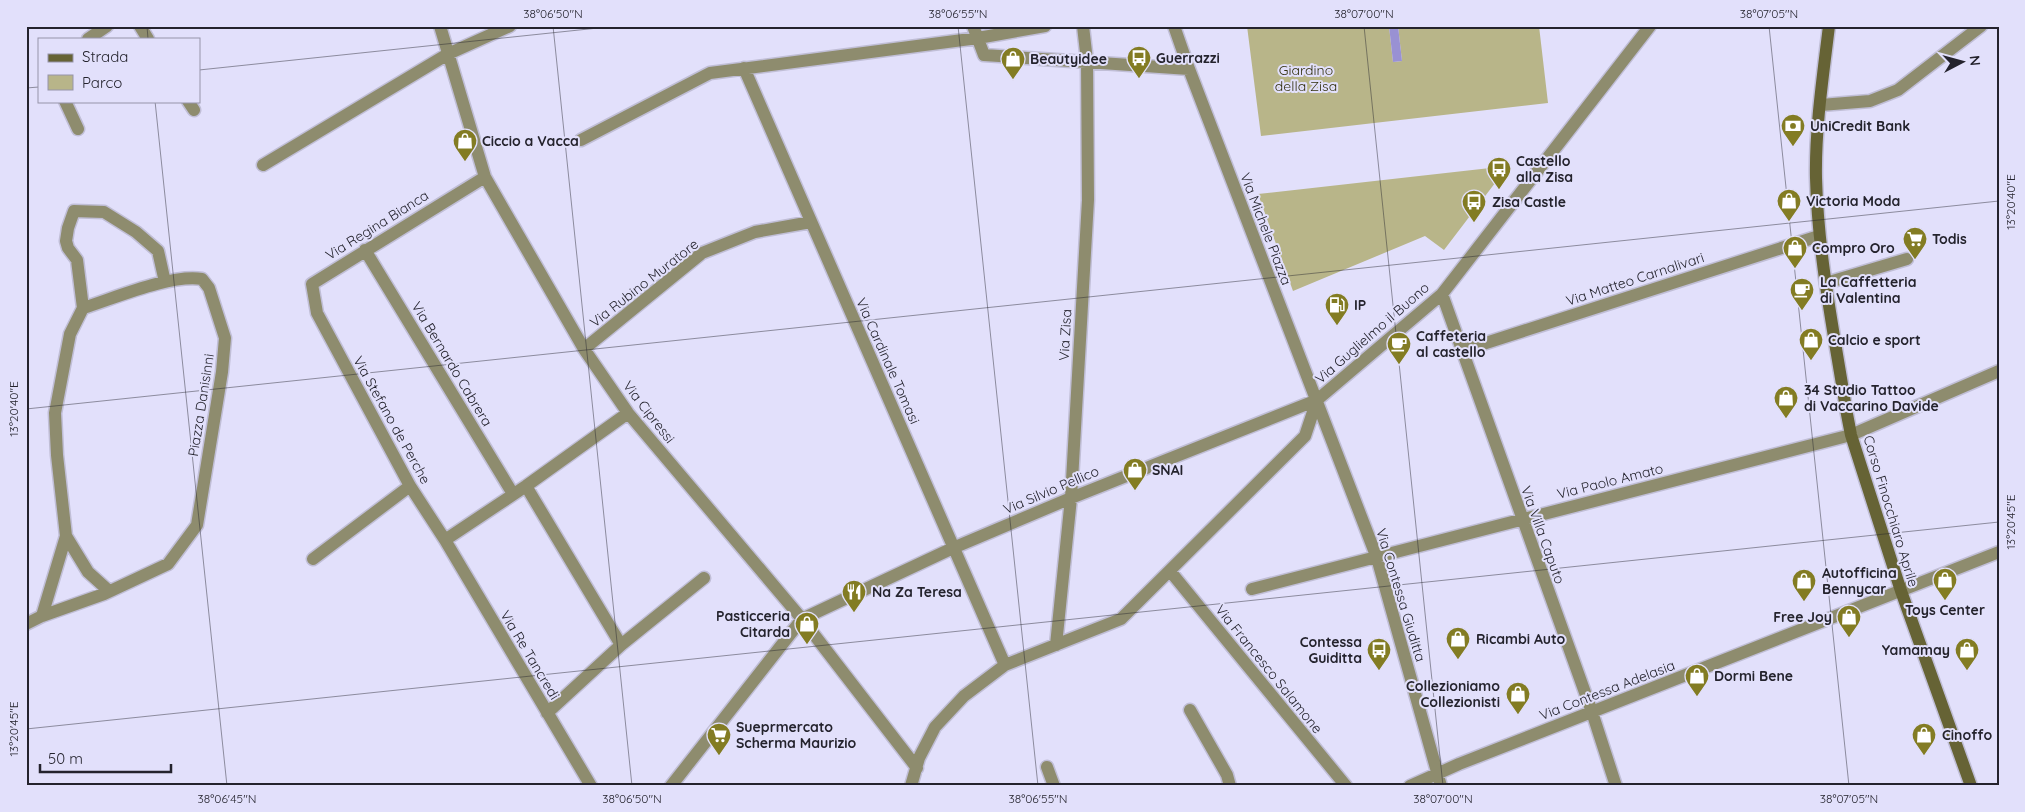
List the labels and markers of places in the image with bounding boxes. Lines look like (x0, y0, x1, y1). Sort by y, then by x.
bus stop icon: Guerrazzi (1126, 45, 1152, 79)
shop icon: Beautyidee (1000, 46, 1026, 80)
place label: Guerrazzi (1156, 49, 1220, 67)
place label: Beautyidee (1030, 50, 1107, 68)
bank icon: UniCredit Bank (1780, 113, 1806, 147)
place label: UniCredit Bank (1810, 117, 1910, 135)
shop icon: Ciccio a Vacca (452, 128, 478, 162)
place label: Ciccio a Vacca (482, 132, 579, 150)
place label: Castello alla Zisa (1516, 152, 1573, 186)
bus stop icon: Castello alla Zisa (1486, 156, 1512, 190)
shop icon: Victoria Moda (1776, 188, 1802, 222)
bus stop icon: Zisa Castle (1461, 189, 1487, 223)
place label: Victoria Moda (1806, 192, 1900, 210)
place label: Zisa Castle (1492, 193, 1566, 211)
supermarket icon: Todis (1902, 226, 1928, 260)
place label: Todis (1932, 230, 1967, 248)
shop icon: Compro Oro (1782, 235, 1808, 269)
place label: Compro Oro (1812, 239, 1895, 257)
place label: La Caffetteria di Valentina (1820, 273, 1916, 307)
cafe icon: La Caffetteria di Valentina (1789, 277, 1815, 311)
fuel station icon: IP (1324, 292, 1350, 326)
place label: IP (1354, 296, 1366, 314)
place label: Caffeteria al castello (1416, 327, 1486, 361)
shop icon: Calcio e sport (1798, 327, 1824, 361)
cafe icon: Caffeteria al castello (1386, 331, 1412, 365)
place label: Calcio e sport (1828, 331, 1921, 349)
place label: 34 Studio Tattoo di Vaccarino Davide (1804, 381, 1939, 415)
shop icon: 34 Studio Tattoo di Vaccarino Davide (1773, 385, 1799, 419)
shop icon: SNAI (1122, 457, 1148, 491)
place label: SNAI (1152, 461, 1183, 479)
place label: Autofficina Bennycar (1822, 564, 1897, 598)
shop icon: Toys Center (1932, 567, 1958, 601)
shop icon: Autofficina Bennycar (1791, 568, 1817, 602)
restaurant icon: Na Za Teresa (841, 579, 867, 613)
place label: Na Za Teresa (872, 583, 962, 601)
place label: Toys Center (1905, 601, 1985, 619)
shop icon: Free Joy (1836, 604, 1862, 638)
place label: Pasticceria Citarda (716, 607, 790, 641)
place label: Free Joy (1773, 608, 1832, 626)
shop icon: Pasticceria Citarda (794, 611, 820, 645)
shop icon: Ricambi Auto (1445, 626, 1471, 660)
place label: Ricambi Auto (1476, 630, 1566, 648)
place label: Contessa Guiditta (1300, 633, 1362, 667)
bus stop icon: Contessa Guiditta (1366, 637, 1392, 671)
shop icon: Yamamay (1954, 637, 1980, 671)
place label: Yamamay (1882, 641, 1950, 659)
shop icon: Dormi Bene (1684, 663, 1710, 697)
place label: Dormi Bene (1714, 667, 1793, 685)
place label: Collezioniamo Collezionisti (1406, 677, 1500, 711)
shop icon: Collezioniamo Collezionisti (1505, 681, 1531, 715)
place label: Sueprmercato Scherma Maurizio (736, 718, 857, 752)
supermarket icon: Sueprmercato Scherma Maurizio (706, 722, 732, 756)
shop icon: Cinoffo (1911, 722, 1937, 756)
place label: Cinoffo (1942, 726, 1992, 744)

